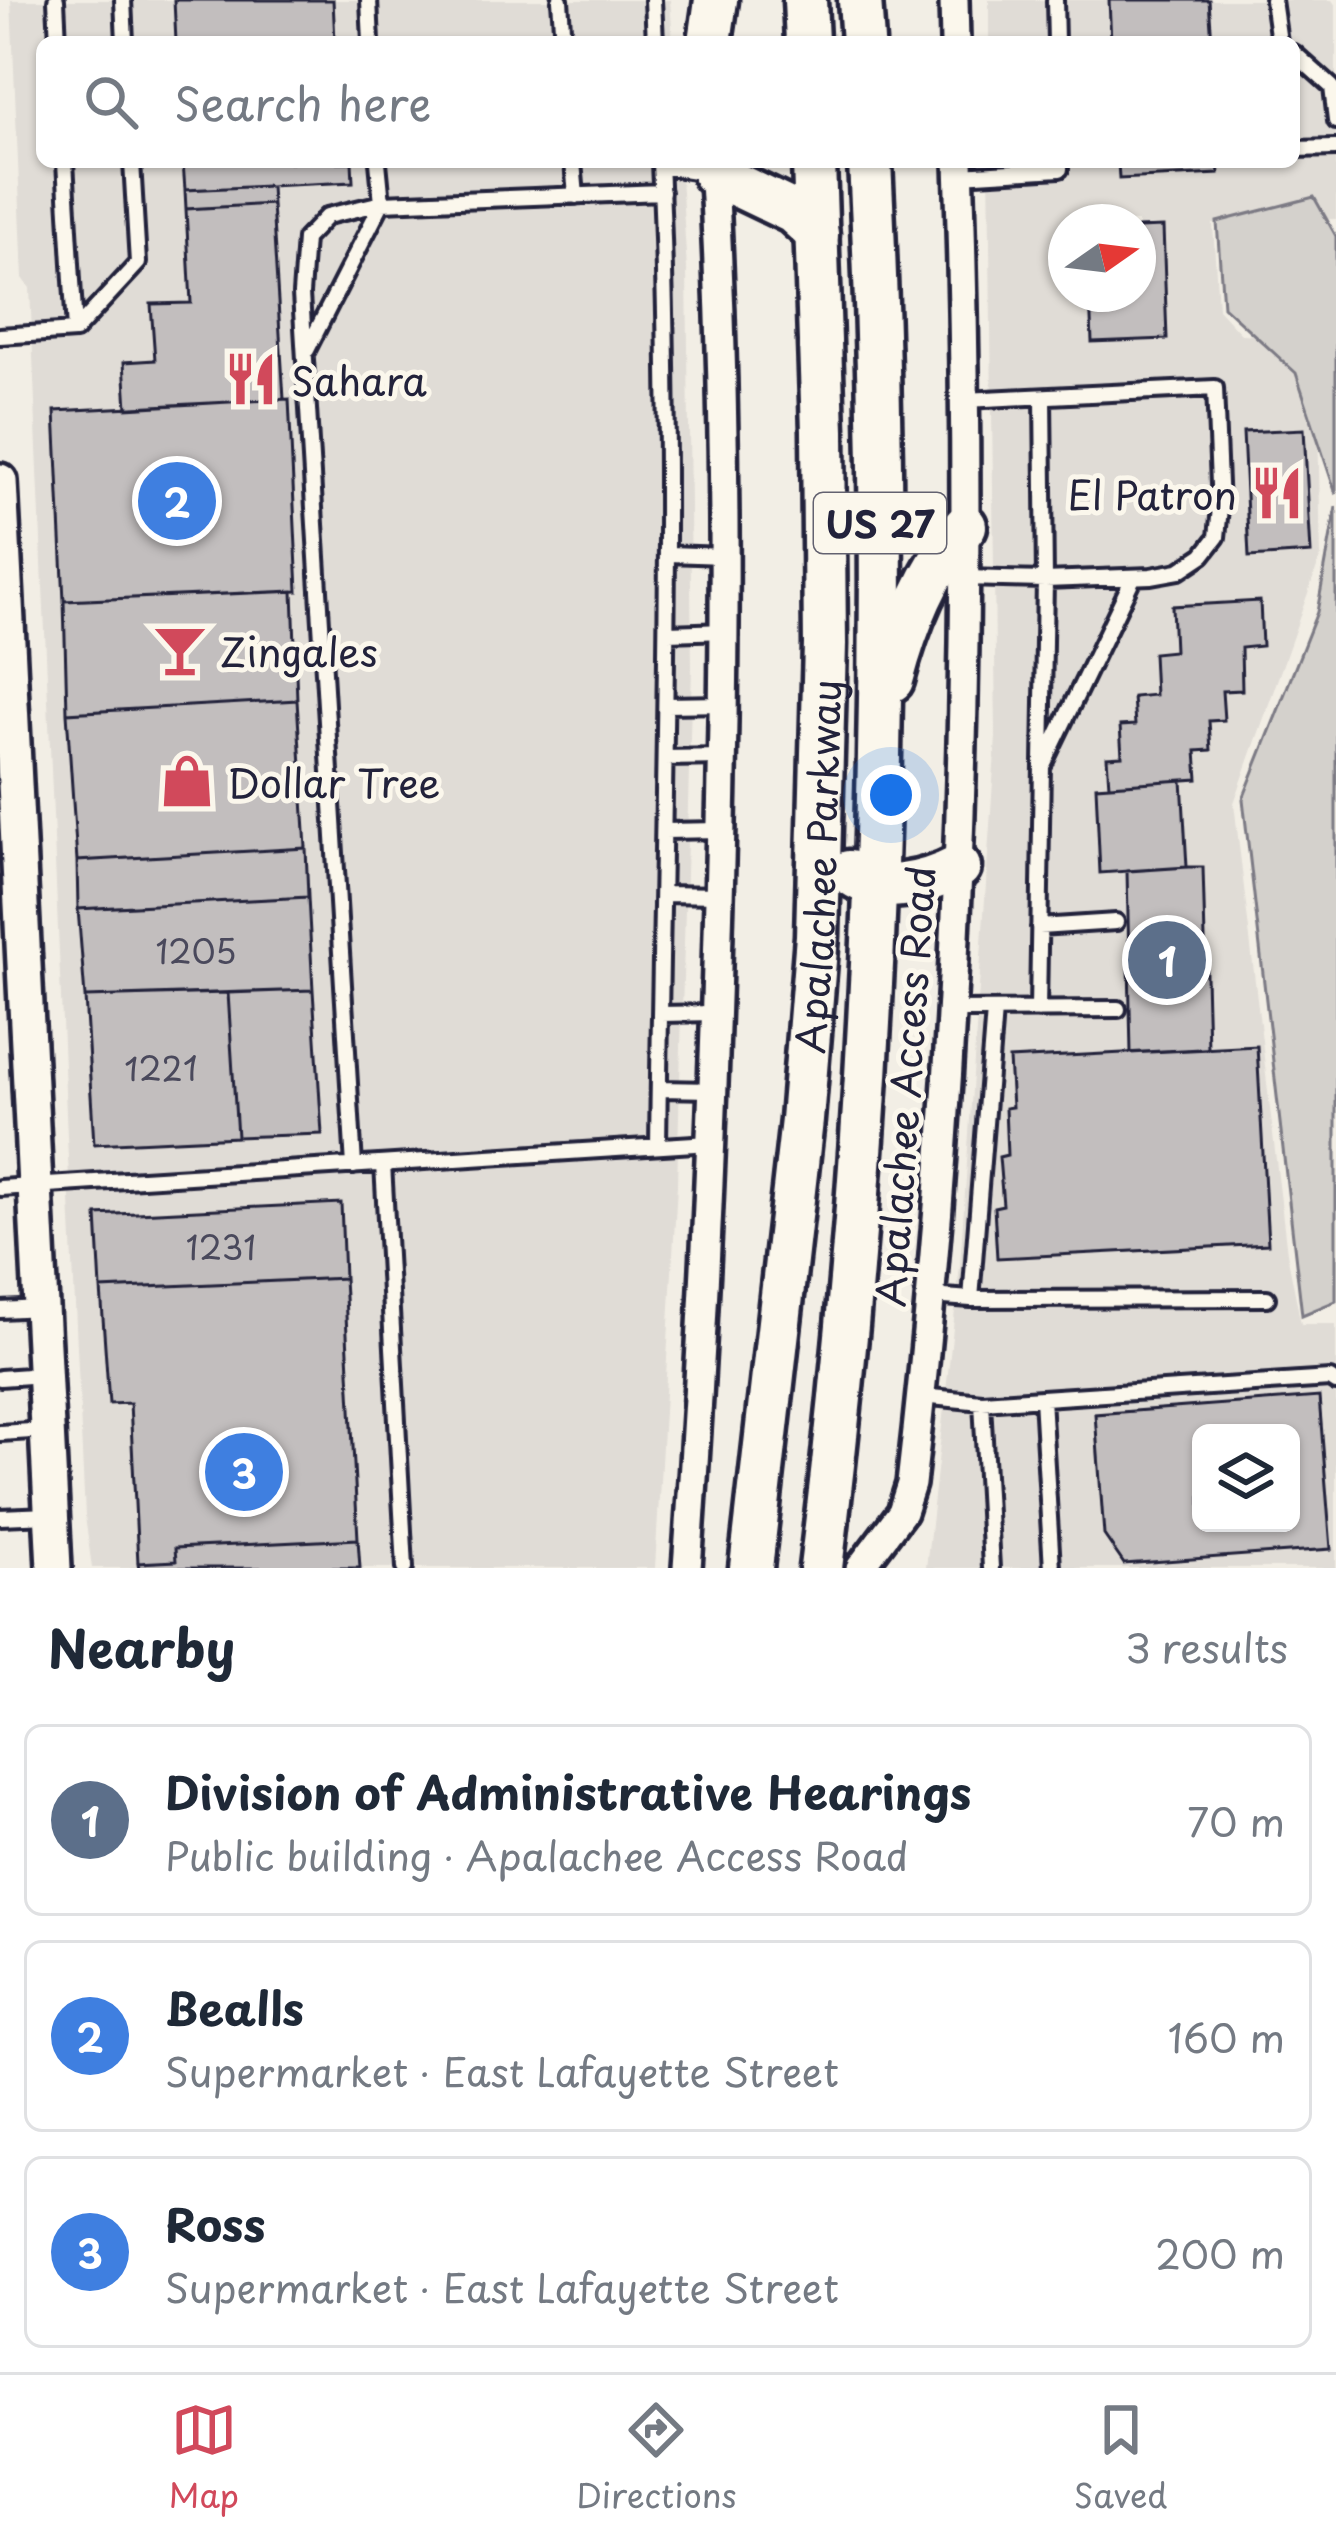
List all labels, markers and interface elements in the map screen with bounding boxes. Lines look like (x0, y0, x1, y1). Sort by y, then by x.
search box (36, 36, 1300, 168)
text: Search here (174, 68, 431, 136)
icon: search (78, 69, 144, 135)
north arrow (1048, 204, 1156, 312)
restaurant icon: Sahara (222, 350, 280, 408)
place label: Sahara (291, 350, 427, 409)
pin: 2 (138, 456, 216, 546)
place label: El Patron (1067, 464, 1237, 523)
restaurant icon: El Patron (1248, 464, 1306, 522)
road number: US 27 (814, 493, 946, 553)
bar icon: Zingales (151, 621, 209, 679)
place label: Zingales (220, 621, 378, 680)
street label: Apalachee Parkway (778, 679, 854, 1055)
shop icon: Dollar Tree (158, 752, 216, 810)
place label: Dollar Tree (227, 752, 440, 811)
your location (861, 765, 921, 825)
street label: Apalachee Access Road (859, 863, 949, 1309)
pin: 1 (1128, 915, 1206, 1005)
house number: 1205 (156, 925, 236, 975)
house number: 1221 (124, 1042, 198, 1092)
house number: 1231 (186, 1221, 256, 1271)
map controls (1192, 1424, 1300, 1532)
button: layers (1192, 1424, 1300, 1532)
pin: 3 (205, 1427, 283, 1517)
text: Nearby (48, 1608, 235, 1685)
text: 3 results (1125, 1617, 1288, 1676)
text: Division of Administrative Hearings (165, 1757, 972, 1825)
text: 1 (81, 1791, 99, 1850)
text: 70 m (1187, 1791, 1285, 1850)
text: Public building · Apalachee Access Road (165, 1825, 909, 1884)
text: Bealls (165, 1973, 304, 2041)
text: 2 (76, 2007, 104, 2066)
text: 160 m (1168, 2007, 1285, 2066)
text: Supermarket · East Lafayette Street (165, 2041, 839, 2100)
text: Ross (165, 2189, 266, 2257)
text: 3 (77, 2223, 103, 2282)
text: 200 m (1155, 2223, 1285, 2282)
text: Supermarket · East Lafayette Street (165, 2257, 839, 2316)
tab: Map (169, 2397, 239, 2519)
tab: Directions (576, 2397, 737, 2519)
tab: Saved (1074, 2397, 1167, 2519)

